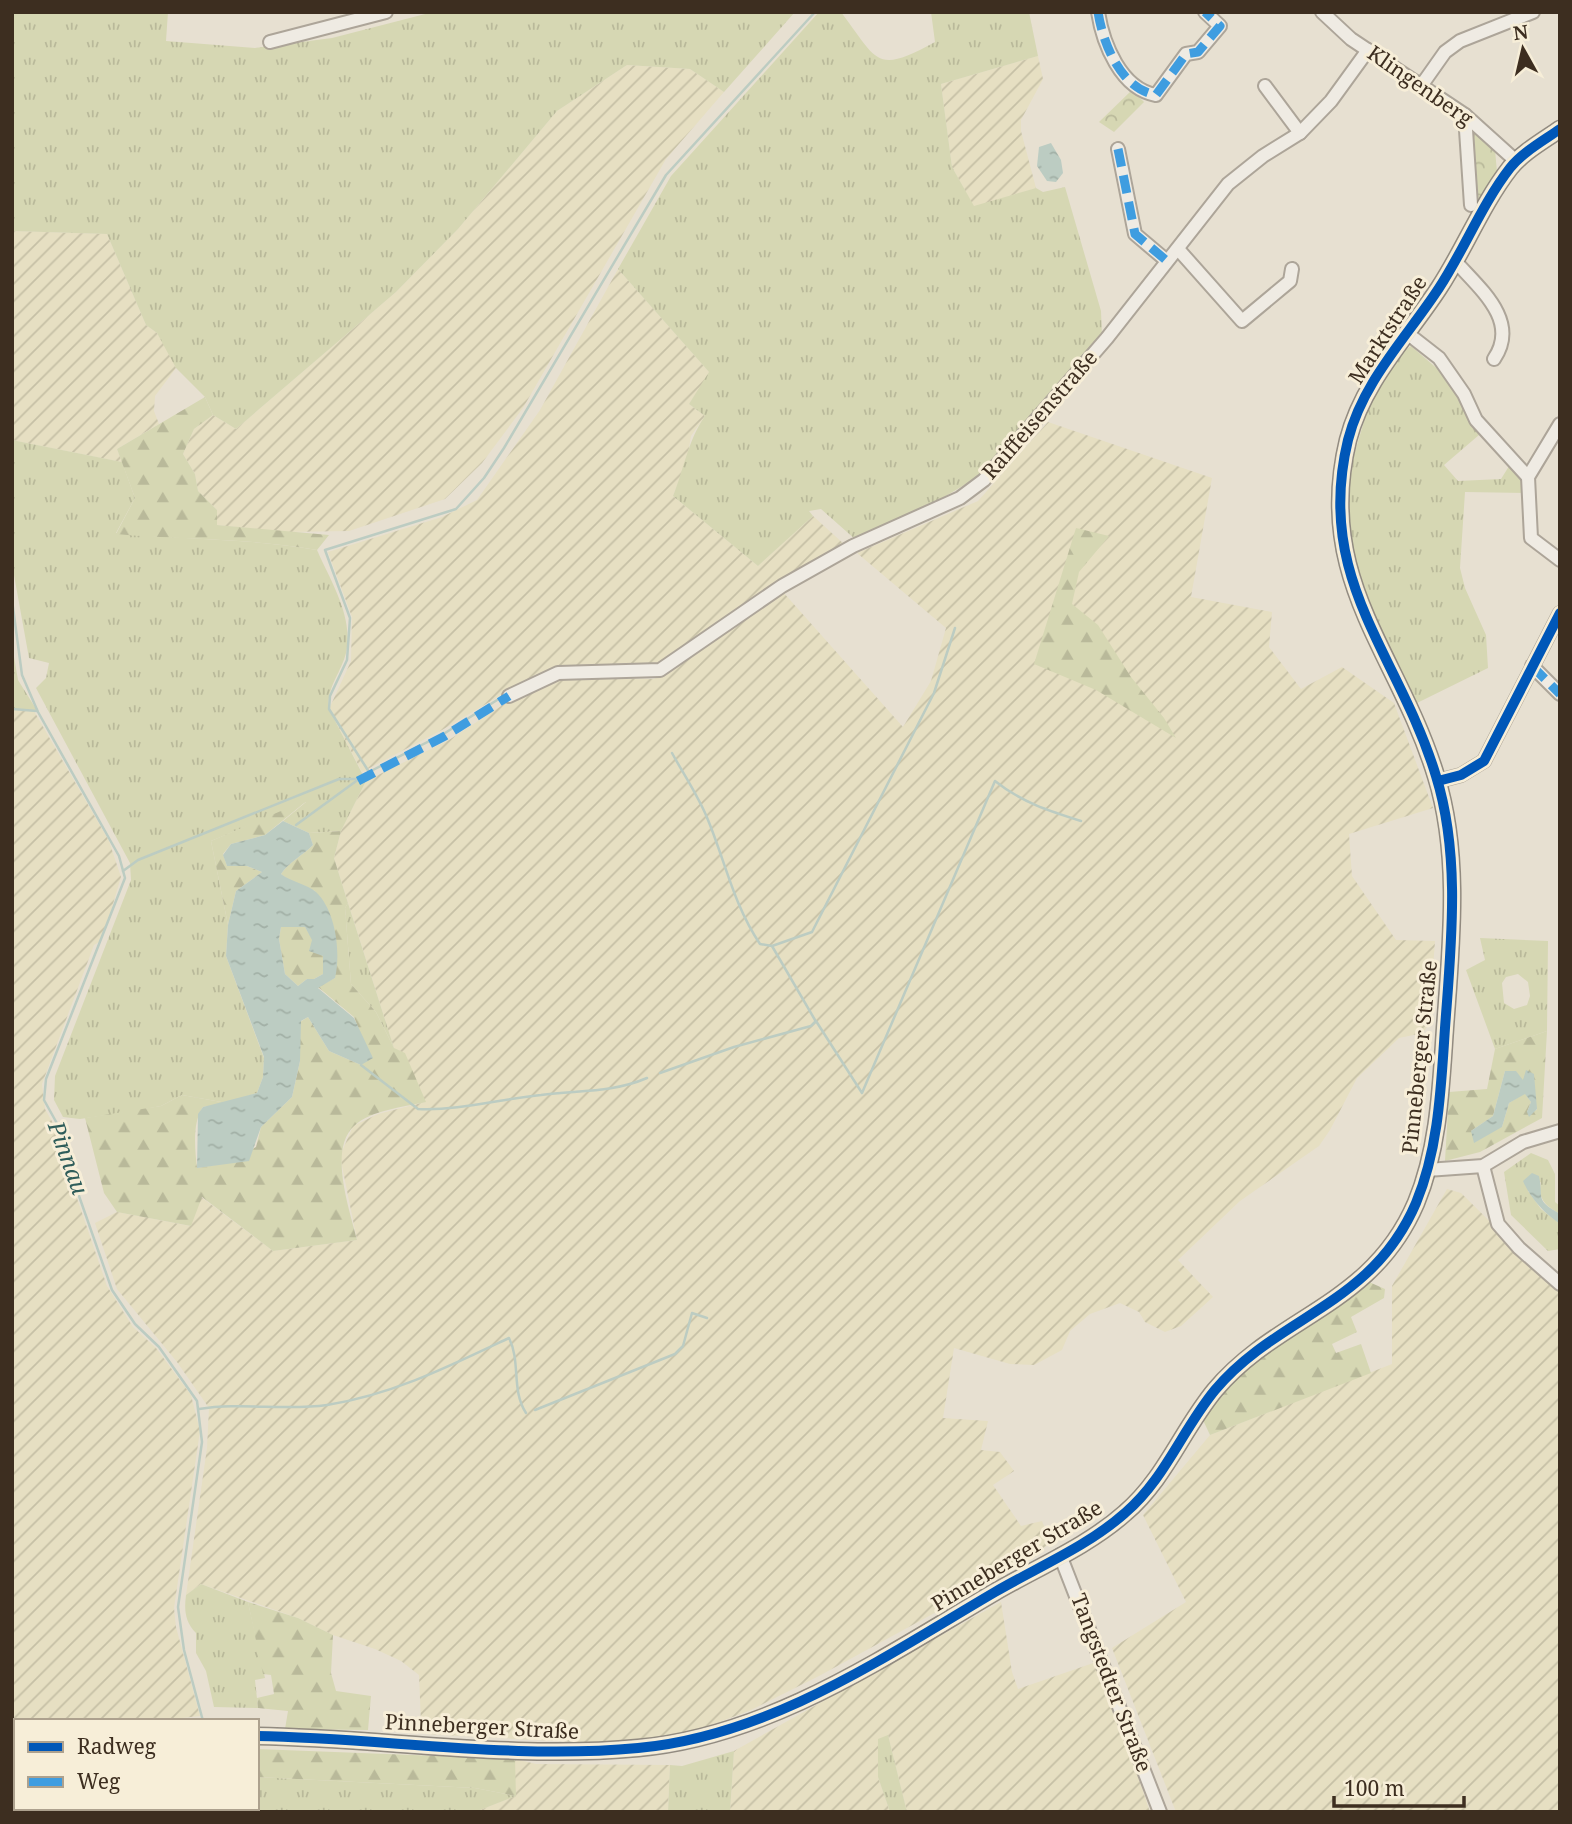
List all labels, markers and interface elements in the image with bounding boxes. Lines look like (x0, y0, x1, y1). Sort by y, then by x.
north arrow (1488, 14, 1558, 84)
text: N (1511, 18, 1530, 46)
street label: Klingenberg (1362, 38, 1480, 132)
street label: Marktstraße (1342, 270, 1433, 389)
street label: Raiffeisenstraße (975, 344, 1103, 485)
street label: Pinneberger Straße (1395, 959, 1443, 1155)
water label: Pinnau (41, 1116, 97, 1199)
street label: Pinneberger Straße (926, 1493, 1107, 1617)
street label: Tangstedter Straße (1065, 1589, 1159, 1776)
street label: Pinneberger Straße (384, 1707, 580, 1745)
legend (14, 1719, 259, 1810)
text: Radweg (77, 1732, 157, 1760)
scale bar (1334, 1764, 1464, 1808)
text: Weg (77, 1767, 121, 1795)
text: 100 m (1344, 1774, 1405, 1802)

